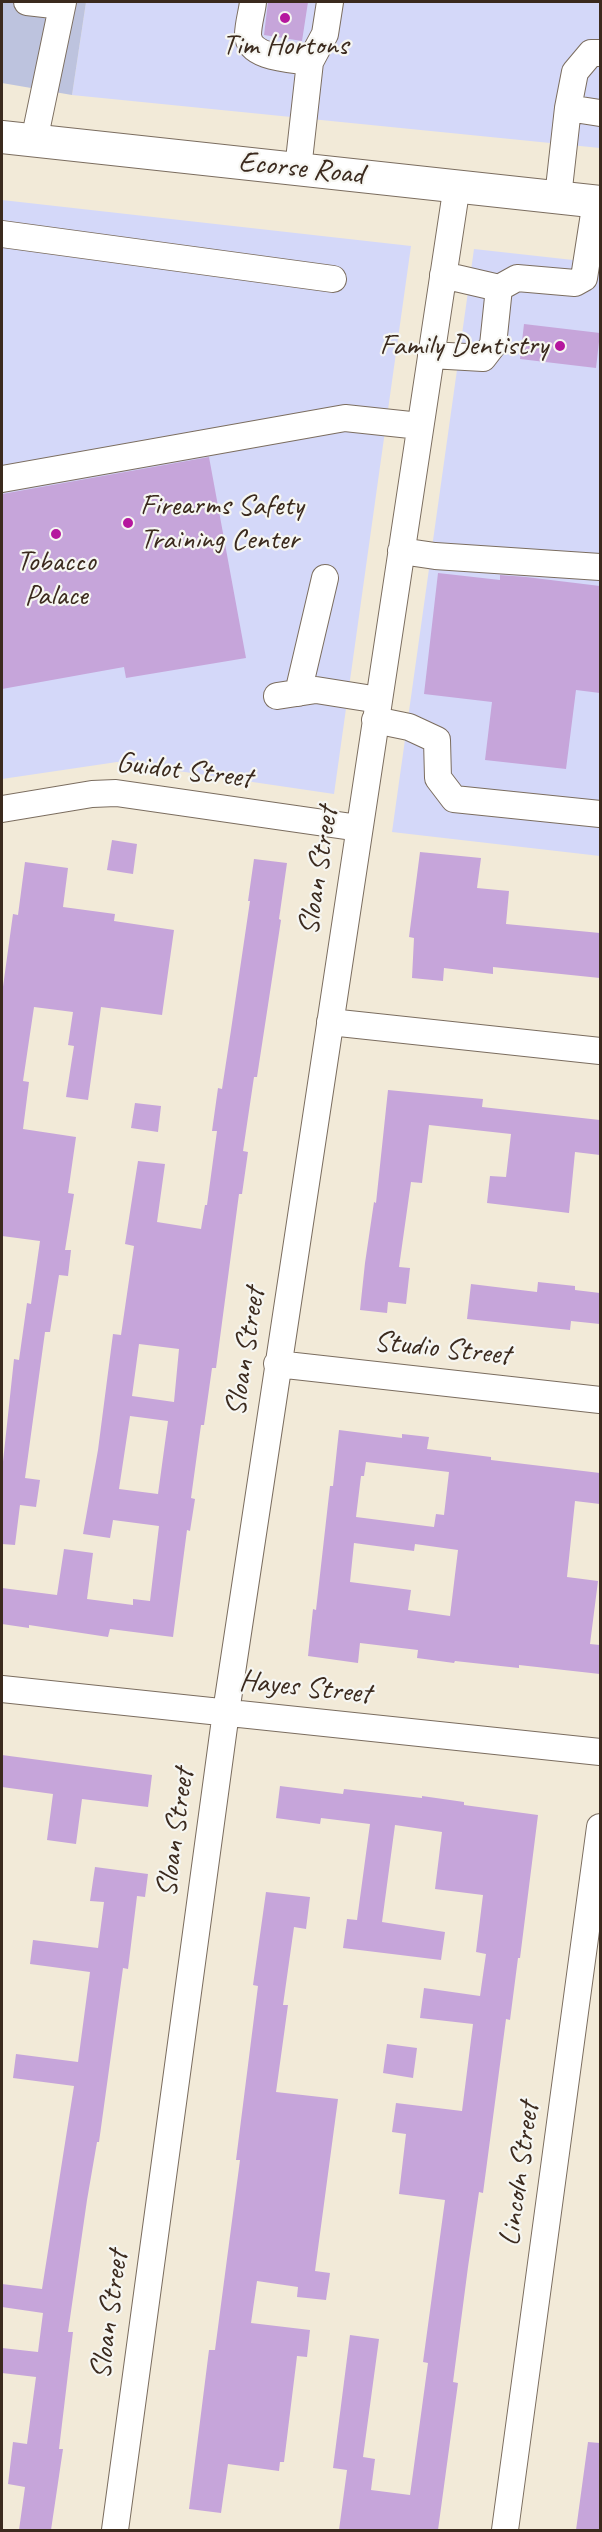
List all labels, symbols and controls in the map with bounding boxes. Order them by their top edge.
marker: Tim Hortons [278,11,292,25]
place label: Tim Hortons [222,28,348,64]
street label: Ecorse Road [237,145,365,193]
place label: Family Dentistry [380,328,548,364]
marker: Family Dentistry [553,339,567,353]
place label: Firearms Safety Training Center [140,488,303,558]
marker: Firearms Safety Training Center [121,516,135,530]
marker: Tobacco Palace [49,527,63,541]
place label: Tobacco Palace [16,544,96,614]
street label: Guidot Street [114,745,254,797]
street label: Sloan Street [291,804,347,938]
street label: Sloan Street [218,1285,274,1419]
street label: Studio Street [372,1324,512,1374]
street label: Hayes Street [237,1663,373,1713]
street label: Sloan Street [149,1767,203,1899]
street label: Lincoln Street [492,2100,548,2248]
street label: Sloan Street [83,2249,137,2381]

